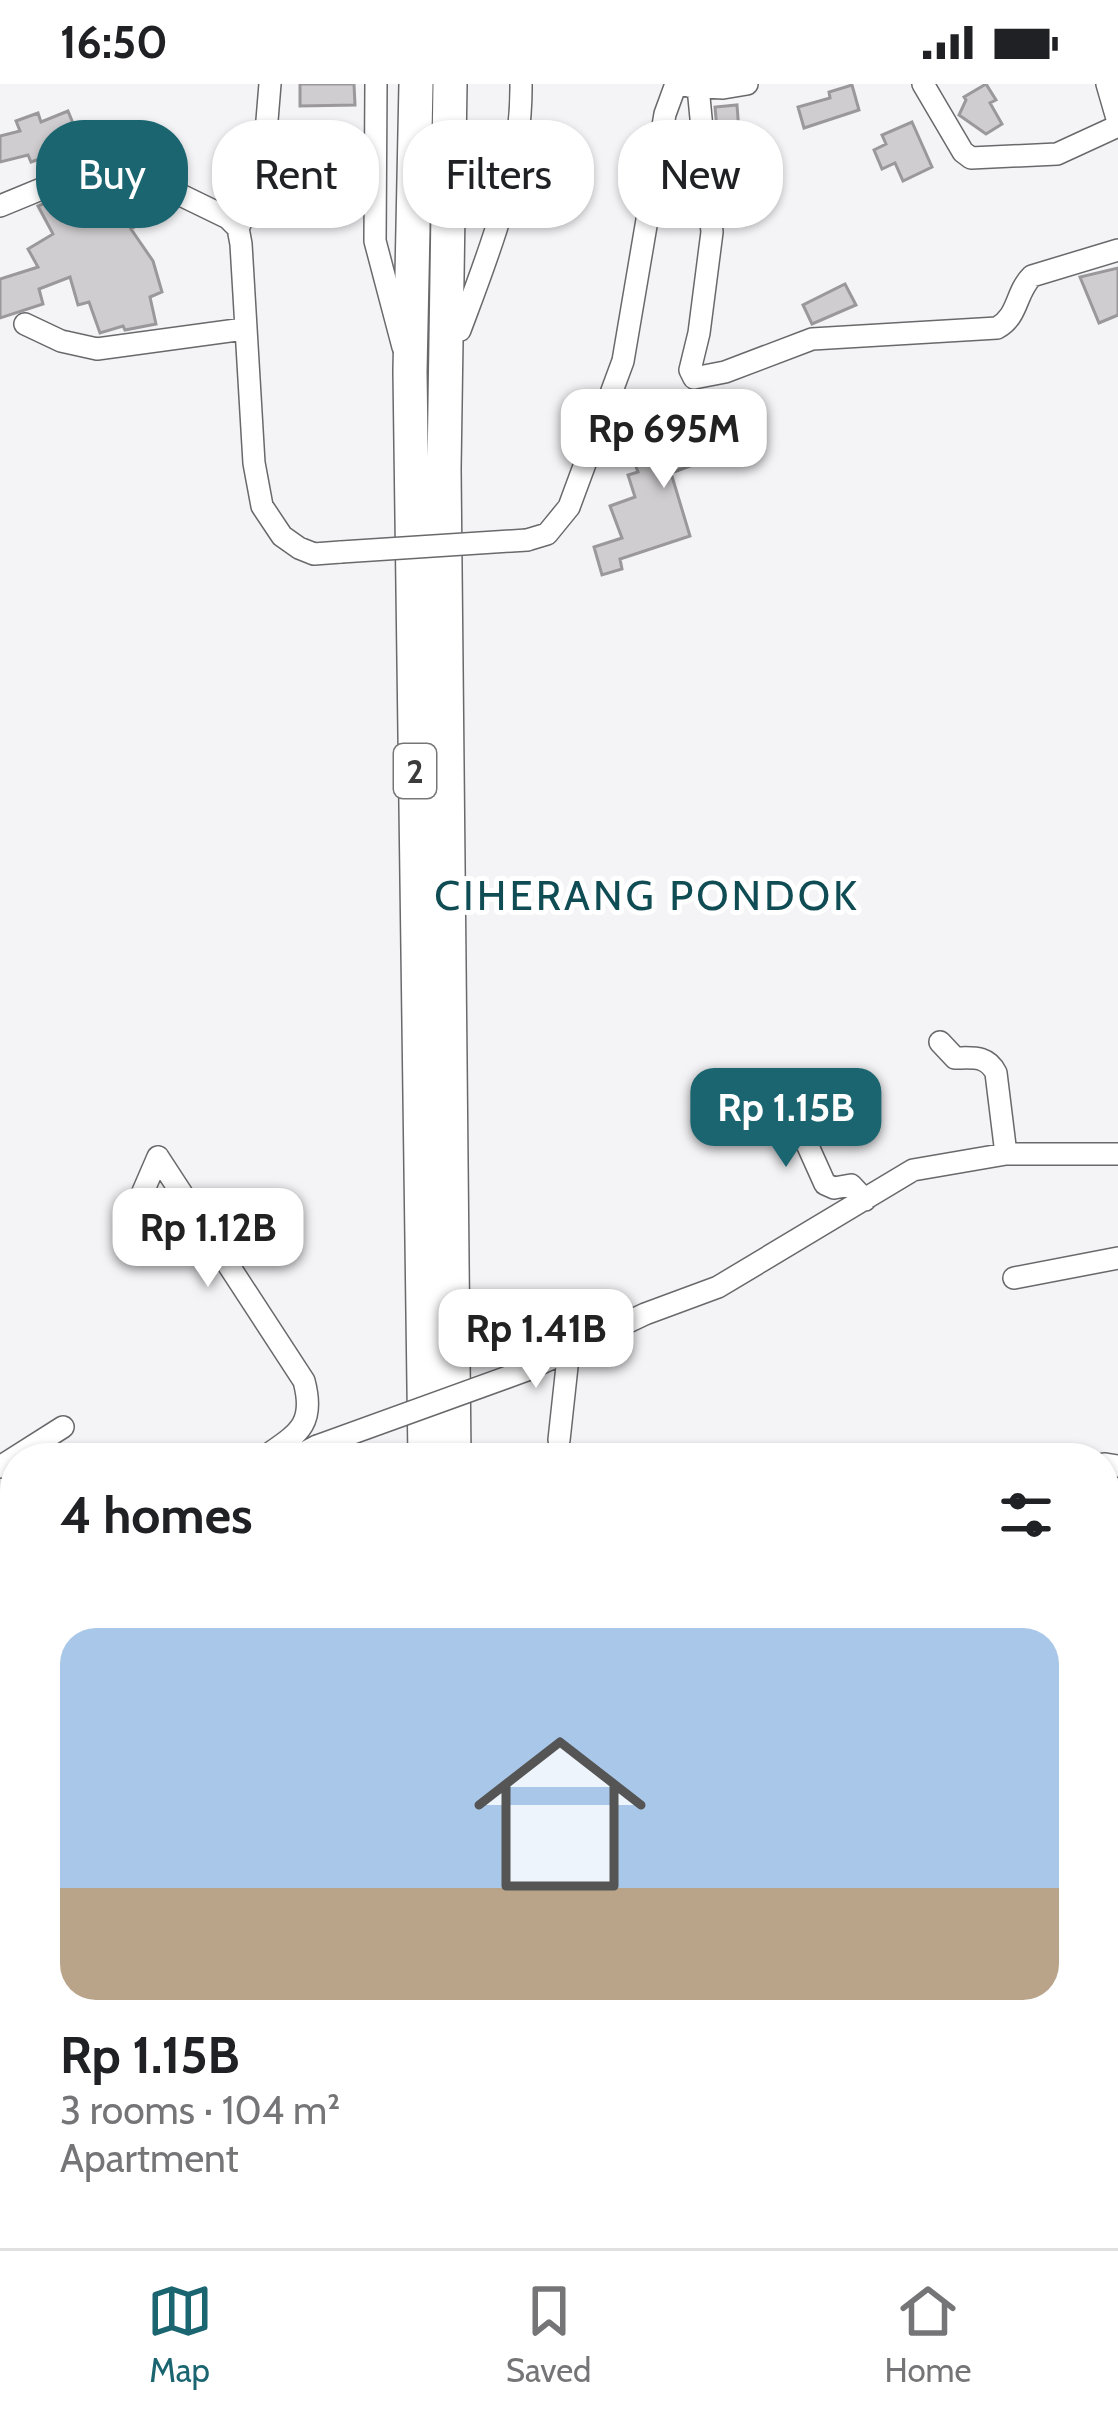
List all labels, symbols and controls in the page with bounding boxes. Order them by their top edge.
text: 16:50 [60,15,168,69]
chip: Buy [36,120,188,228]
chip: Rent [212,120,379,228]
chip: Filters [403,120,594,228]
chip: New [618,120,783,228]
pin: Rp 695M [553,389,775,491]
text: Rp 695M [588,404,740,452]
road number: 2 [394,744,436,798]
district label: CIHERANG PONDOK [434,869,860,921]
pin: Rp 1.15B [662,1068,910,1170]
text: Rp 1.15B [717,1083,855,1131]
pin: Rp 1.12B [84,1188,332,1290]
text: Rp 1.12B [140,1203,276,1251]
pin: Rp 1.41B [412,1289,660,1391]
text: Rp 1.41B [466,1304,606,1352]
icon: filters [993,1482,1059,1548]
text: 4 homes [60,1484,252,1546]
icon: home [452,1706,668,1922]
text: Rp 1.15B [60,2024,240,2086]
text: 3 rooms · 104 m² [60,2086,340,2134]
text: Apartment [60,2134,239,2182]
tab: Map [147,2278,213,2390]
tab: Saved [506,2278,591,2390]
tab: Home [885,2278,971,2390]

